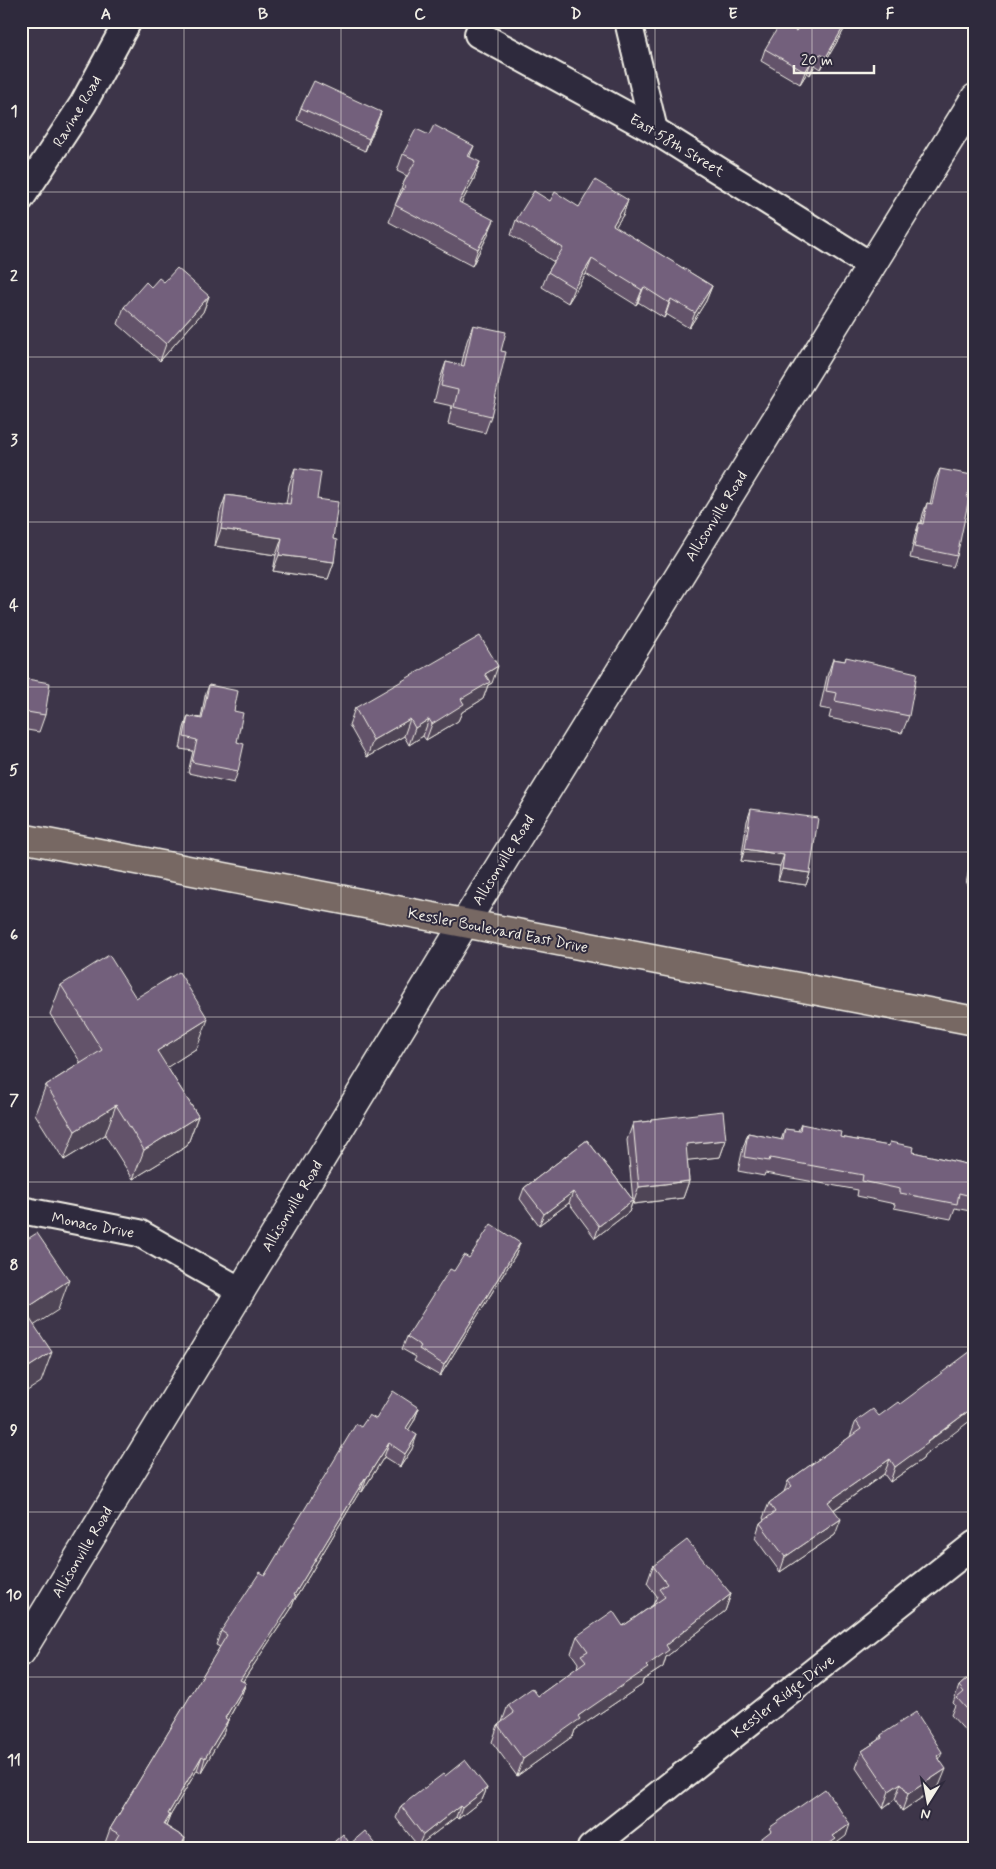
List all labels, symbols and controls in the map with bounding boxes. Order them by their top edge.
text: A [101,4,111,25]
text: B [258,4,268,25]
text: C [414,4,426,25]
text: D [570,4,582,25]
text: E [728,4,738,25]
text: F [886,4,895,25]
scale bar [794,42,874,74]
text: 20 m [801,51,833,71]
street label: Ravine Road [49,72,107,151]
text: 1 [10,101,18,122]
street label: East 58th Street [625,110,728,182]
text: 2 [10,266,18,287]
text: 3 [10,430,18,451]
street label: Allisonville Road [681,467,753,565]
text: 4 [9,595,19,616]
text: 5 [9,760,19,781]
street label: Allisonville Road [468,811,540,909]
street label: Kessler Boulevard East Drive [406,904,590,958]
text: 6 [10,925,18,946]
text: 7 [9,1090,19,1111]
street label: Allisonville Road [258,1157,328,1256]
street label: Monaco Drive [50,1208,136,1244]
text: 8 [9,1255,19,1276]
text: 9 [10,1420,18,1441]
street label: Allisonville Road [48,1503,118,1602]
text: 10 [6,1585,22,1606]
street label: Kessler Ridge Drive [728,1650,840,1744]
text: 11 [7,1750,21,1771]
north arrow [904,1776,954,1826]
text: N [919,1804,932,1824]

